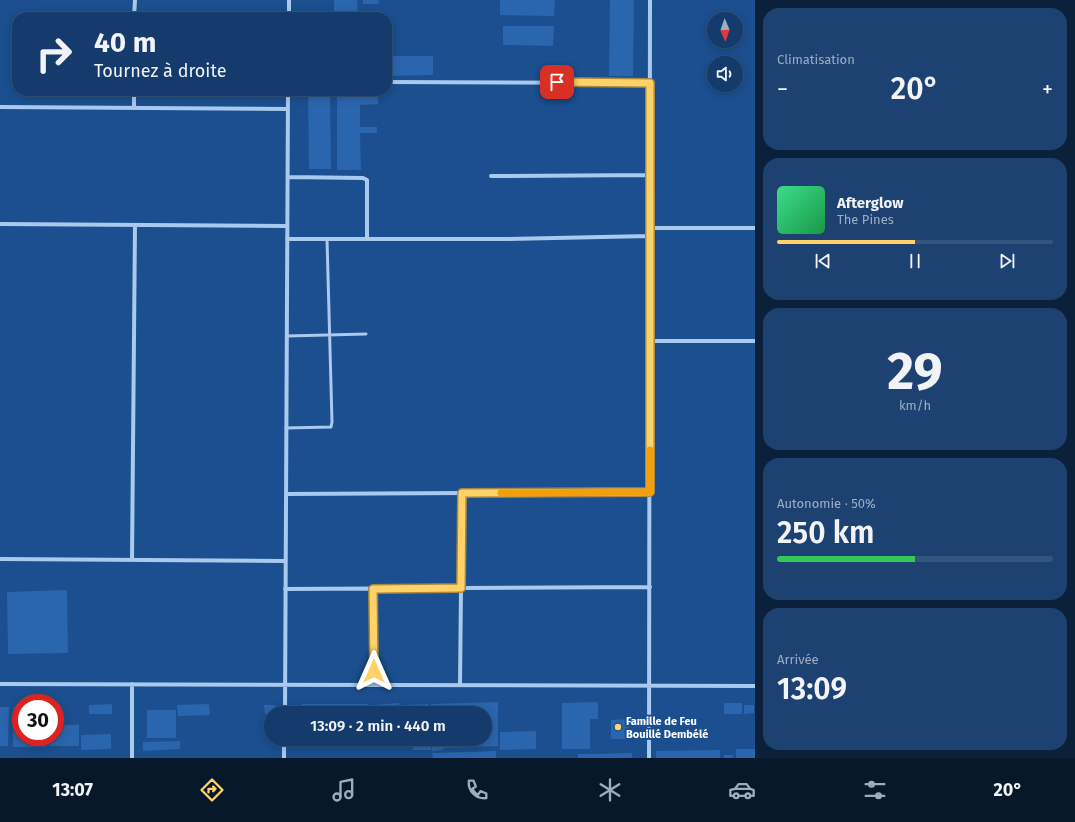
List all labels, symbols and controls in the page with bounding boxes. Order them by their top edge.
north arrow [707,12,743,48]
map controls [707,12,743,92]
text: 40 m [94,26,157,59]
icon: right [28,28,80,80]
text: Climatisation [777,52,855,67]
button: sound [707,56,743,92]
text: Tournez à droite [94,60,226,82]
pin [540,65,574,99]
icon: arrive [546,71,568,93]
text: 20° [891,71,939,107]
text: − [777,76,788,103]
text: + [1042,76,1053,103]
text: Afterglow [837,194,903,212]
text: The Pines [837,212,894,227]
icon: previous [812,250,834,272]
icon: pause [904,250,926,272]
icon: next [996,250,1018,272]
text: 29 [887,340,943,403]
text: km/h [899,398,931,413]
text: Autonomie · 50% [777,496,876,511]
text: 250 km [777,515,875,551]
position arrow [353,650,395,692]
text: Arrivée [777,652,819,667]
text: 13:09 [777,671,847,707]
speed limit sign: 30 [12,694,64,746]
place label: Famille de Feu Bouillé Dembélé [626,715,708,741]
text: 13:09 · 2 min · 440 m [310,717,446,735]
marker: Famille de Feu Bouillé Dembélé [613,722,623,732]
icon: directions [198,776,226,804]
icon: music [330,776,358,804]
icon: phone [463,776,491,804]
icon: climate [596,776,624,804]
icon: car [728,776,756,804]
icon: filters [861,776,889,804]
text: 13:07 [52,779,93,801]
text: 20° [993,779,1023,801]

